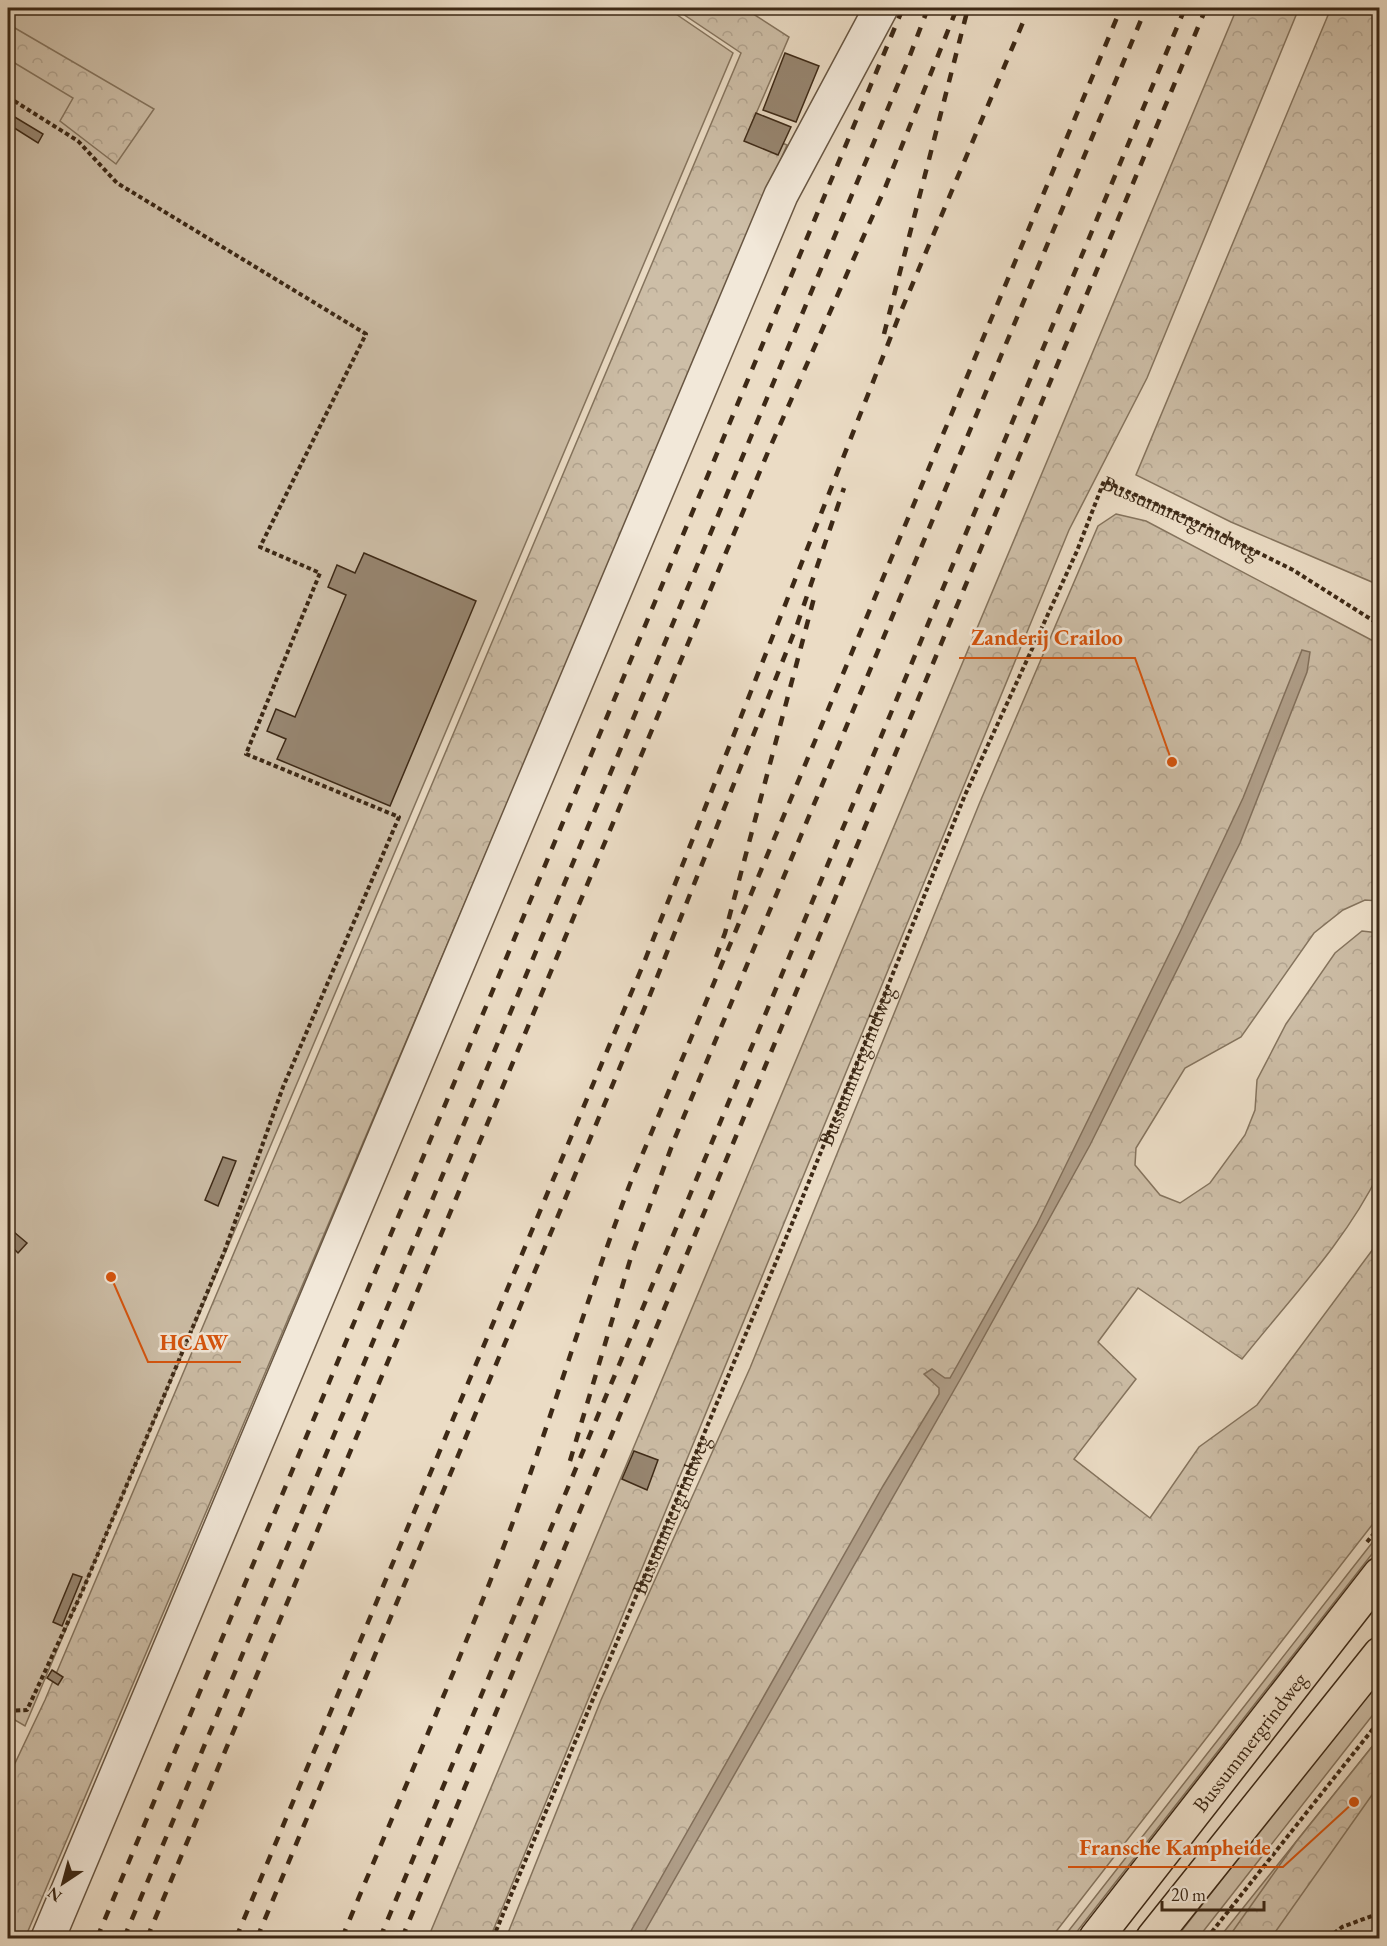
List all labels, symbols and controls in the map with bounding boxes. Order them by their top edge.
street label: Bussummergrindweg [1098,469,1265,565]
callout: Zanderij Crailoo [959,618,1135,658]
text: Zanderij Crailoo [971,623,1123,652]
street label: Bussummergrindweg [811,981,901,1149]
callout: HCAW [148,1322,241,1362]
text: HCAW [160,1328,229,1357]
street label: Bussummergrindweg [625,1430,716,1598]
street label: Bussummergrindweg [1186,1666,1313,1817]
callout: Fransche Kampheide [1068,1827,1283,1867]
text: Fransche Kampheide [1079,1833,1271,1862]
north arrow [33,1853,93,1913]
scale bar [1162,1874,1264,1912]
text: N [43,1882,66,1907]
text: 20 m [1171,1883,1206,1906]

